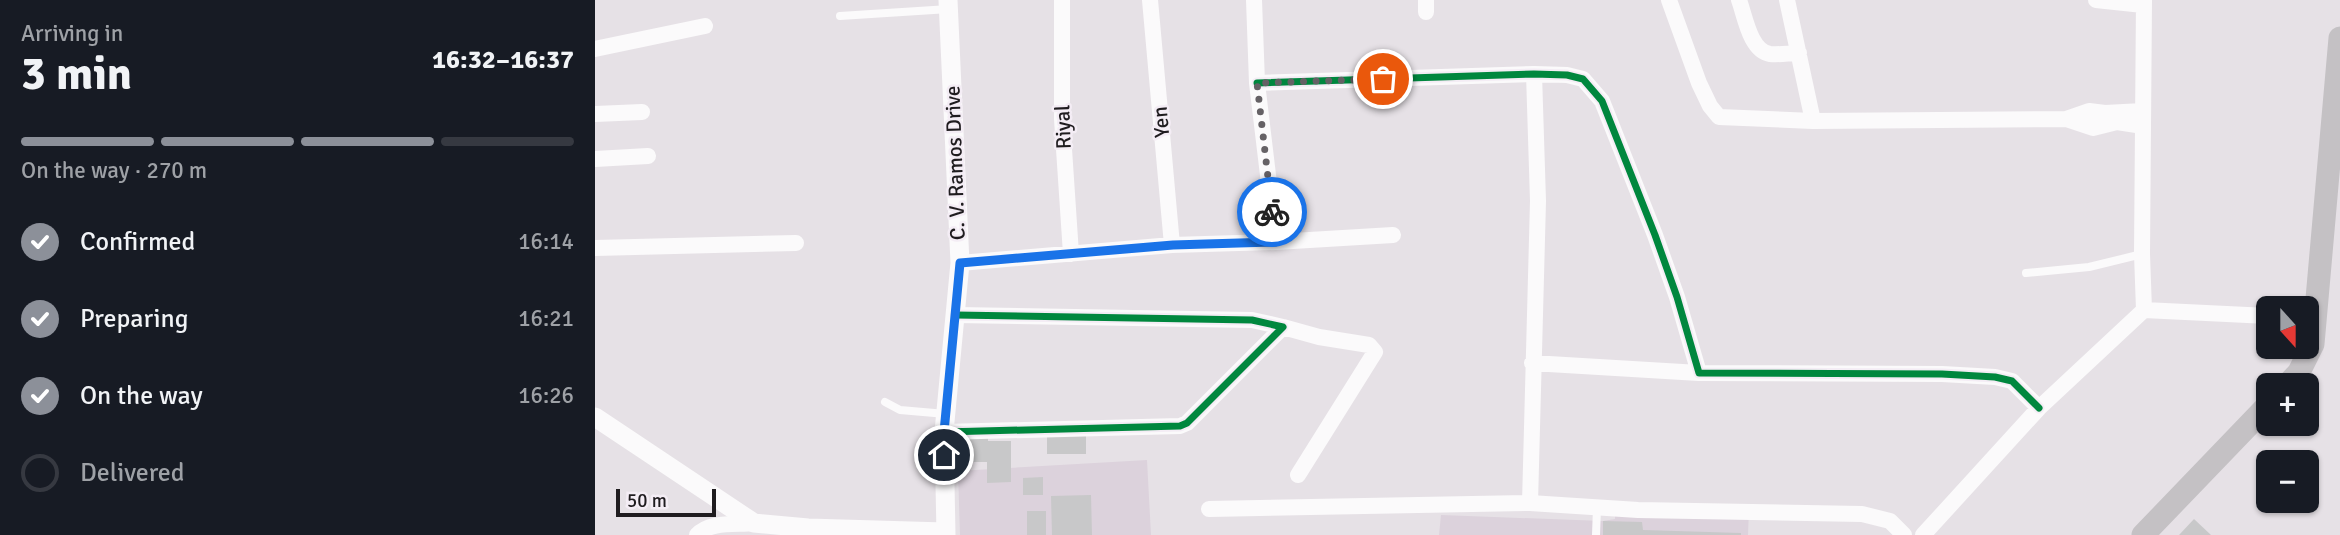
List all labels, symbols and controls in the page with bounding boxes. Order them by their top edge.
text: Arriving in [21,19,123,48]
text: 16:32–16:37 [432,44,574,76]
text: 3 min [21,46,132,102]
pin [1353,49,1413,109]
icon: bag [1364,60,1402,98]
street label: C. V. Ramos Drive [939,85,971,241]
street label: Riyal [1049,104,1077,150]
street label: Yen [1147,105,1175,139]
text: On the way · 270 m [21,156,207,185]
courier [1237,177,1307,247]
icon: bike [1253,193,1291,231]
icon: check [21,223,59,261]
text: Confirmed [80,226,195,258]
text: 16:14 [518,227,574,256]
north arrow [2256,296,2319,359]
map controls [2256,296,2319,513]
icon: check [21,300,59,338]
text: Preparing [80,303,188,335]
text: 16:21 [518,304,574,333]
button: + [2256,373,2319,436]
icon: check [21,377,59,415]
text: On the way [80,380,203,412]
text: 16:26 [518,381,574,410]
pin [914,425,974,485]
icon: home [925,436,963,474]
button: − [2256,450,2319,513]
text: Delivered [80,457,185,489]
scale bar [616,486,716,518]
text: 50 m [627,489,667,513]

